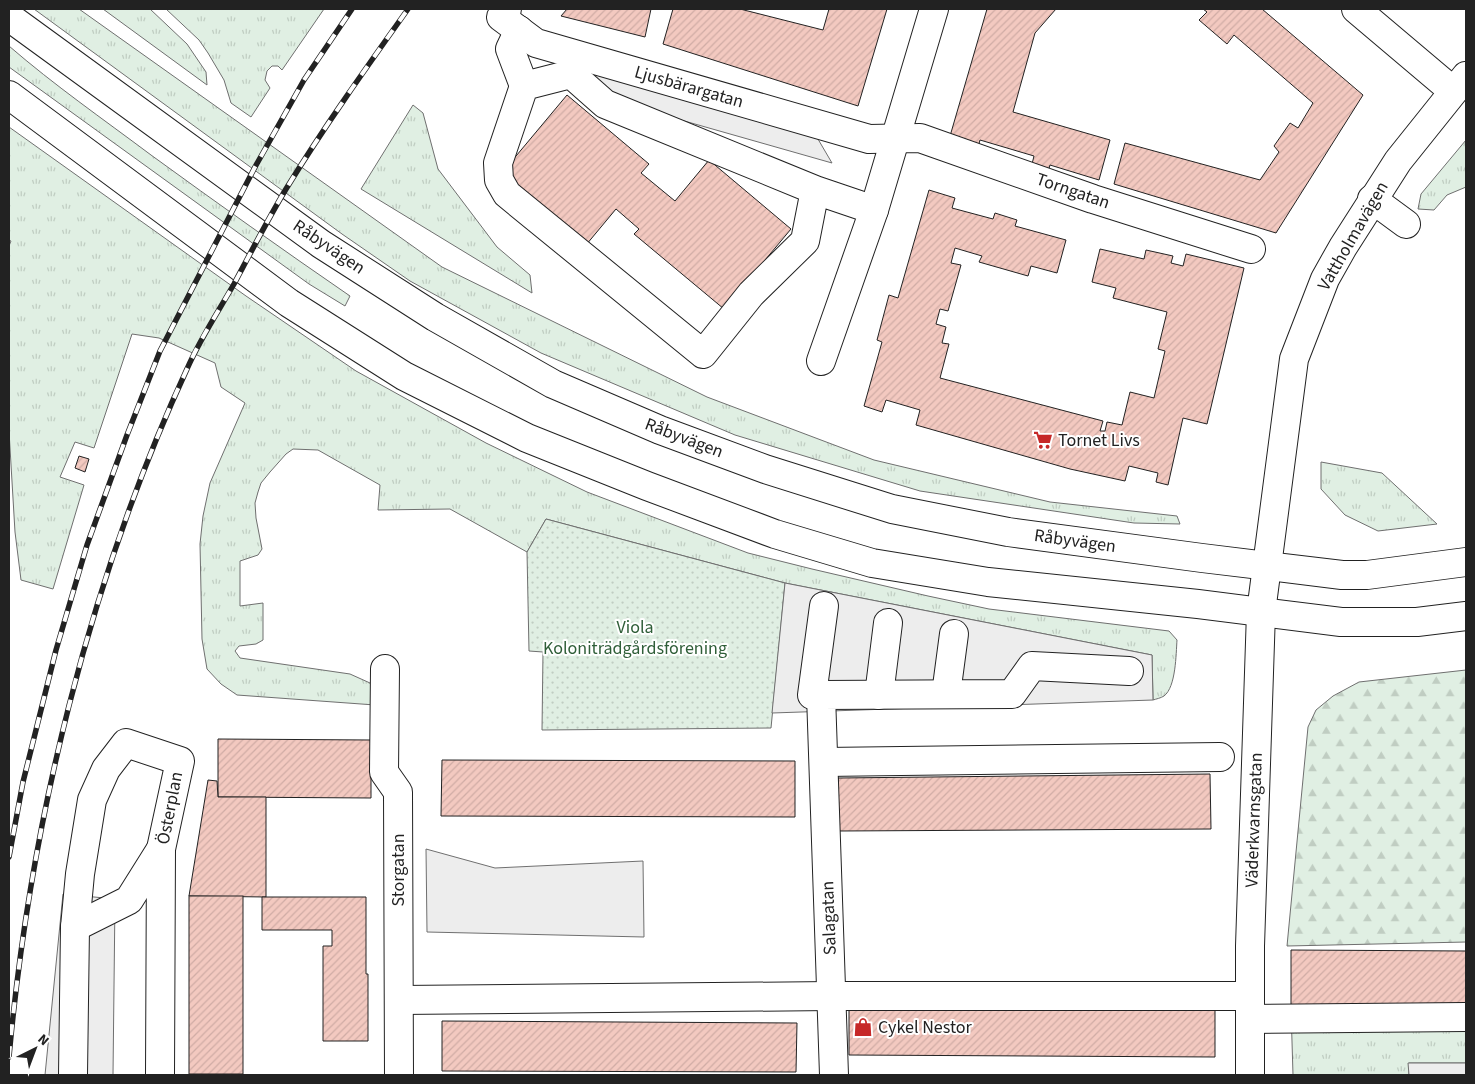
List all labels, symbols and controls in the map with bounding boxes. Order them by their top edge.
street label: Ljusbärargatan [631,59,747,115]
street label: Torngatan [1033,167,1113,215]
street label: Vattholmavägen [1312,177,1394,295]
street label: Råbyvägen [288,214,370,280]
street label: Råbyvägen [641,412,727,464]
place label: Tornet Livs [1058,428,1140,453]
supermarket icon: Tornet Livs [1032,429,1054,451]
street label: Råbyvägen [1033,523,1117,559]
park label: Viola Koloniträdgårdsförening [543,615,727,661]
street label: Väderkvarnsgatan [1239,752,1269,888]
street label: Österplan [151,769,189,847]
street label: Storgatan [386,833,411,907]
street label: Salagatan [815,880,843,956]
place label: Cykel Nestor [878,1015,972,1040]
shop icon: Cykel Nestor [852,1016,874,1038]
north arrow [10,1024,60,1074]
text: N [33,1030,53,1051]

